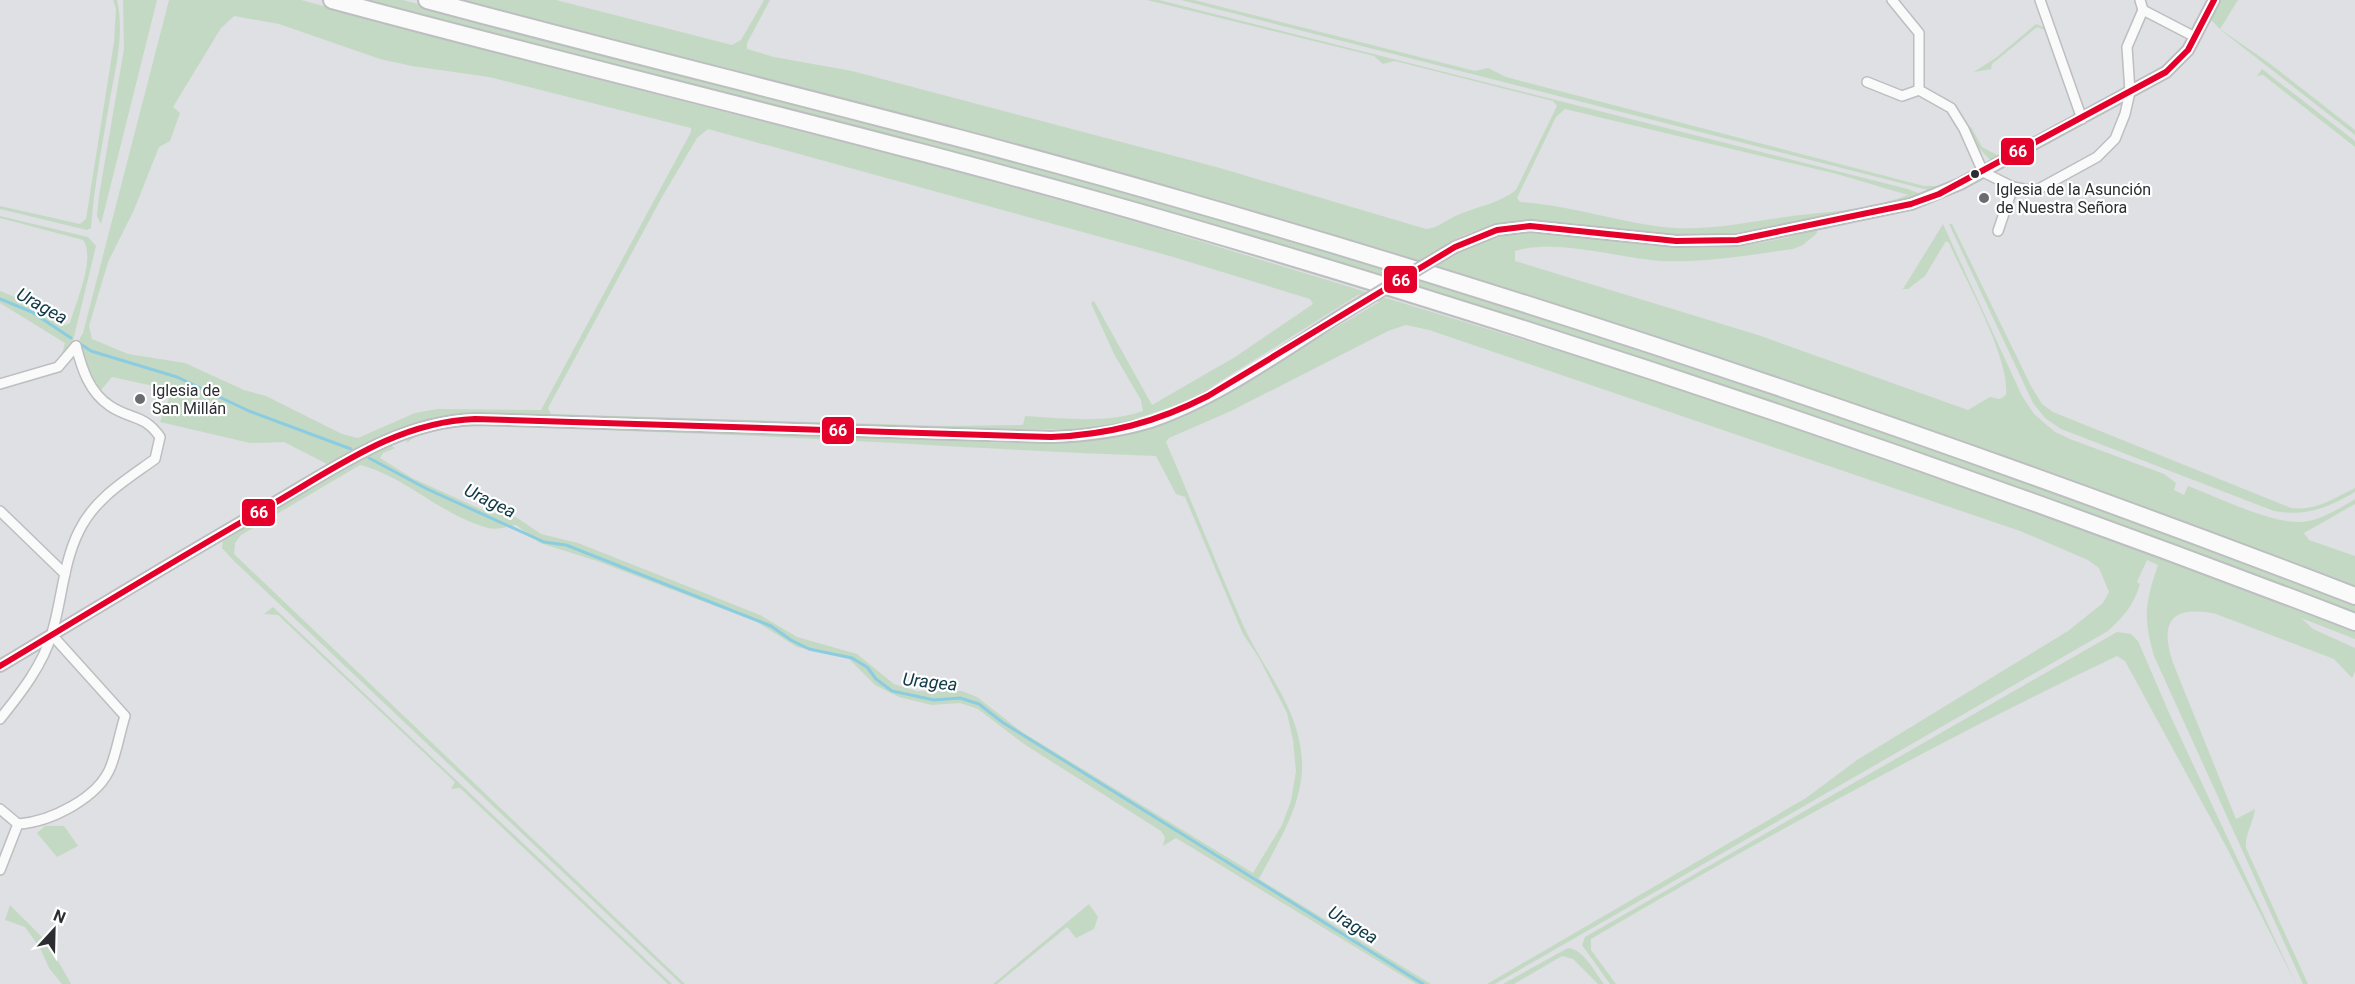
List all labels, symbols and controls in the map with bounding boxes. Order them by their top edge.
line badge: 66 [2000,137,2035,166]
text: 66 [2009,142,2027,161]
unlabelled marker [1969,168,1981,180]
place label: Iglesia de la Asunción de Nuestra Señora [1996,180,2151,217]
marker: Iglesia de la Asunción de Nuestra Señora [1977,191,1991,205]
line badge: 66 [1383,265,1418,294]
text: 66 [1392,271,1410,290]
water label: Uragea [13,283,71,328]
place label: Iglesia de San Millán [152,381,226,418]
marker: Iglesia de San Millán [133,392,147,406]
line badge: 66 [821,416,855,445]
text: 66 [829,421,847,440]
water label: Uragea [461,479,520,522]
line badge: 66 [241,498,276,527]
text: 66 [250,503,268,522]
water label: Uragea [902,668,958,695]
north arrow [24,900,84,960]
water label: Uragea [1324,901,1382,948]
text: N [51,906,68,927]

